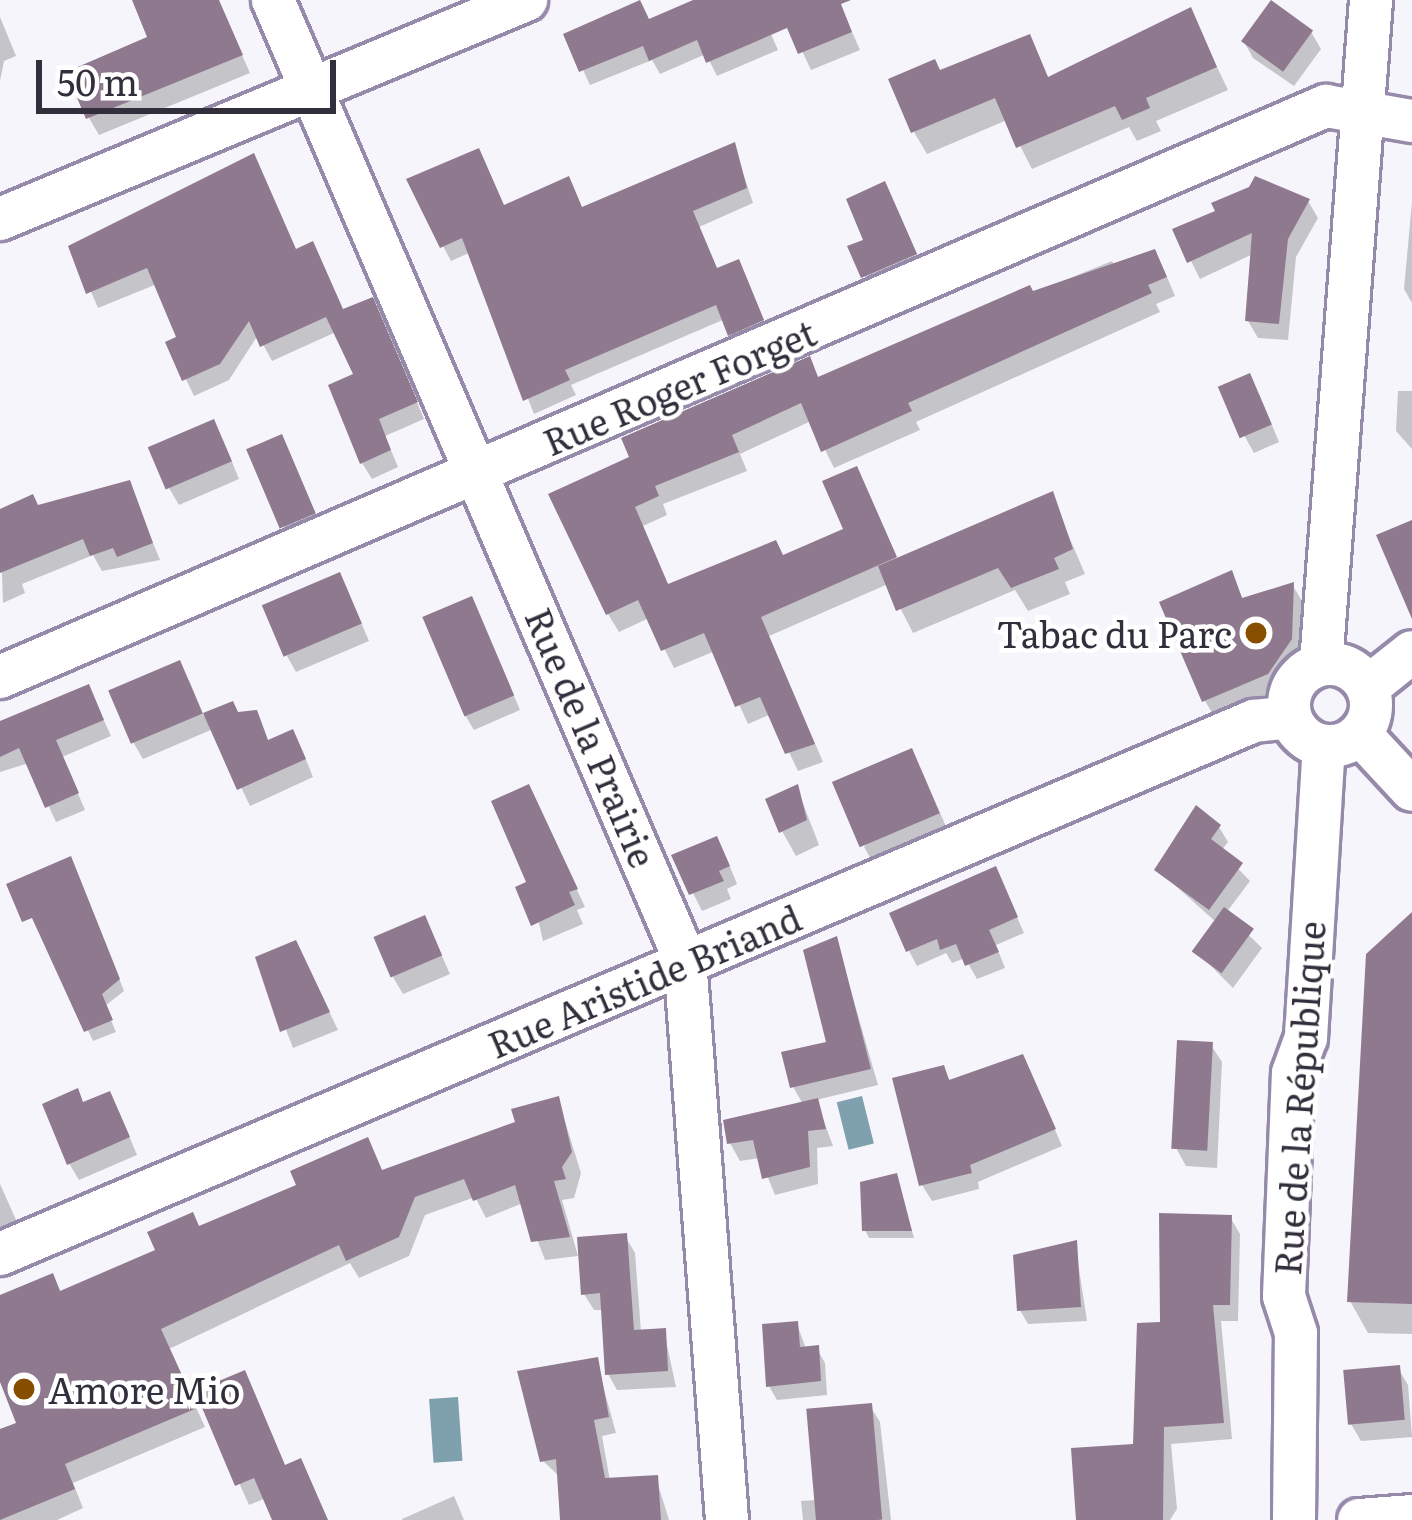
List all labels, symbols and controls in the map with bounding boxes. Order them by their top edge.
scale bar [42,36,342,110]
text: 50 m [57,54,138,107]
street label: Rue Roger Forget [536,309,822,463]
street label: Rue de la Prairie [518,601,666,873]
place label: Tabac du Parc [997,611,1232,655]
marker: Tabac du Parc [1243,620,1269,646]
street label: Rue Aristide Briand [481,895,807,1065]
street label: Rue de la République [1264,919,1332,1277]
place label: Amore Mio [48,1367,241,1411]
marker: Amore Mio [11,1376,37,1402]

